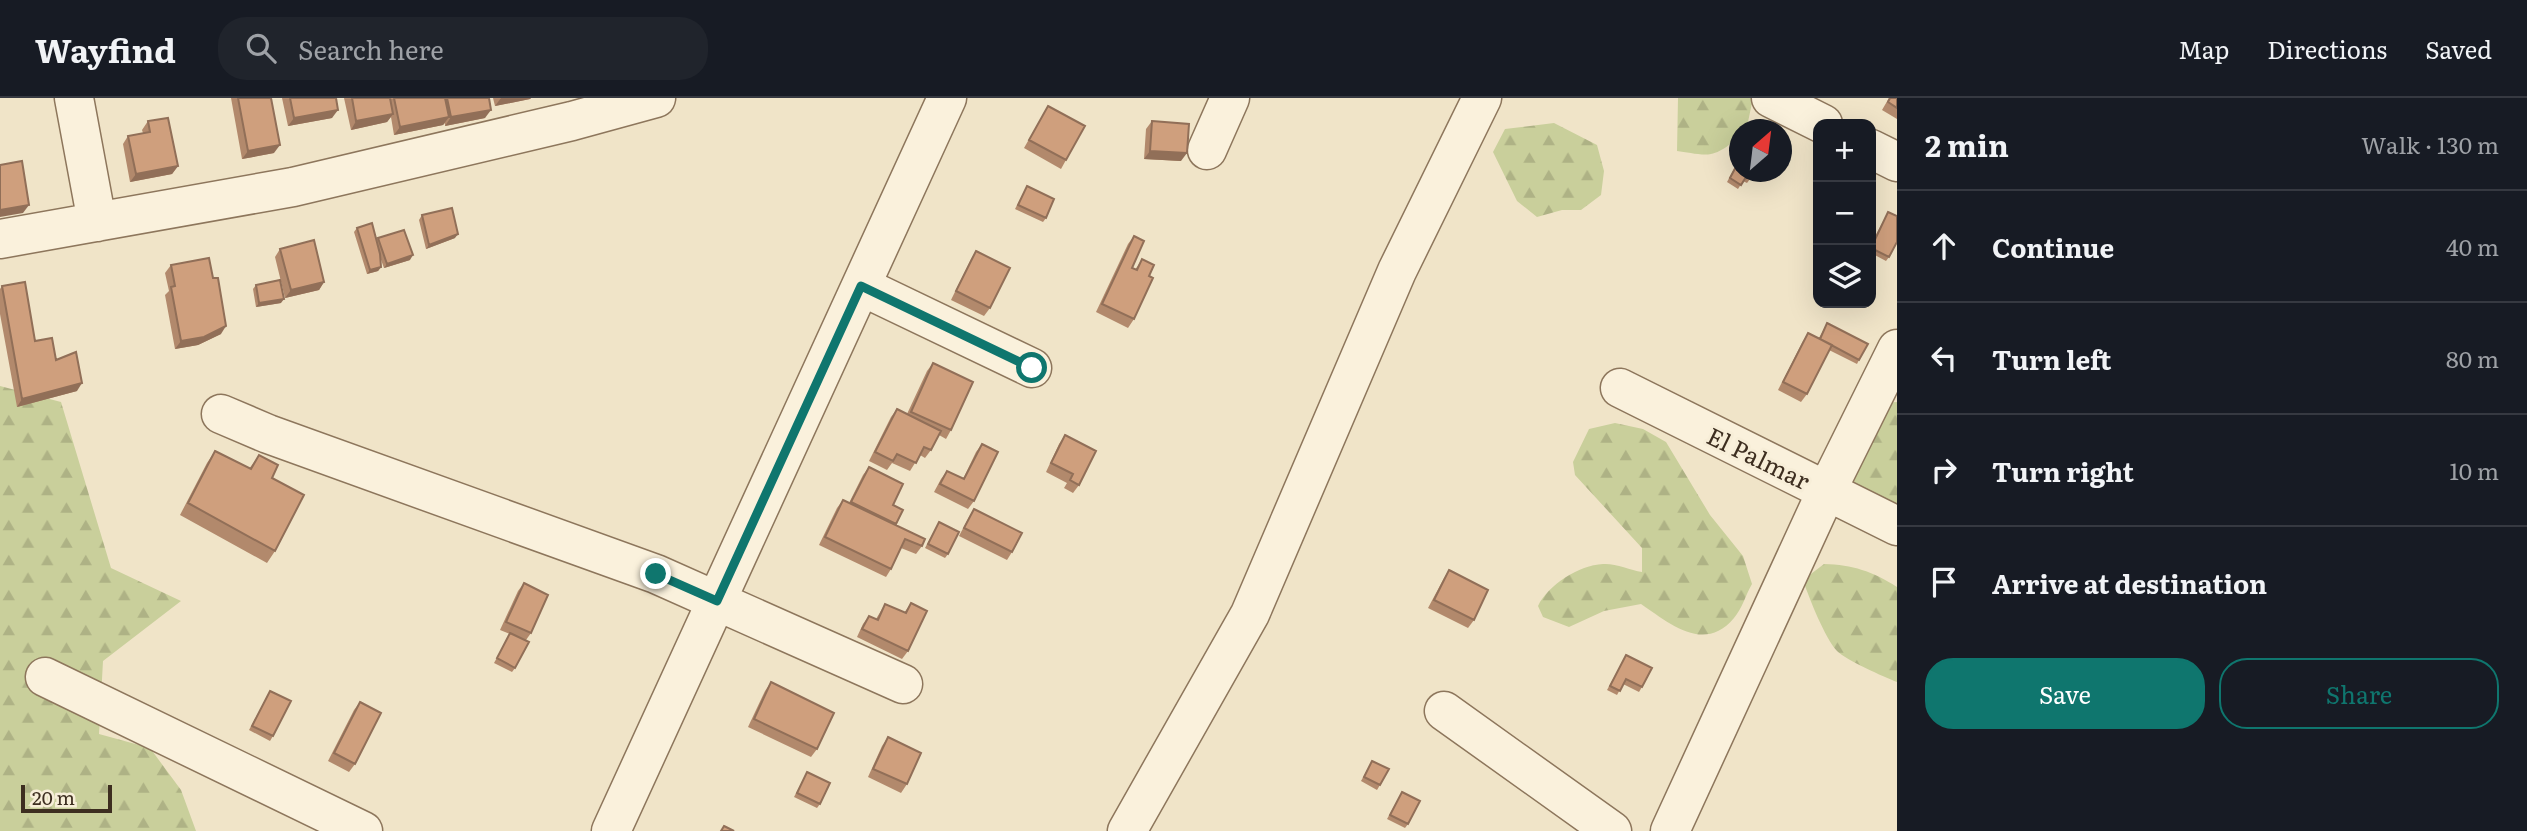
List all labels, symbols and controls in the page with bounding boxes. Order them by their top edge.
search box [218,17,708,80]
text: Wayfind [35,24,176,73]
icon: search [242,29,280,67]
text: Search here [298,29,444,68]
text: Map [2178,31,2229,66]
text: Directions [2267,31,2387,66]
text: Saved [2425,31,2492,66]
north arrow [1729,119,1792,182]
map controls [1813,119,1876,308]
button: + [1813,119,1876,182]
text: 2 min [1925,122,2009,166]
text: Walk · 130 m [2361,127,2499,161]
button: − [1813,182,1876,245]
icon: ahead [1925,227,1963,265]
text: Continue [1992,227,2114,266]
text: 40 m [2446,229,2499,263]
button: layers [1813,245,1876,308]
icon: left [1925,339,1963,377]
text: Turn left [1992,339,2111,378]
text: 80 m [2446,341,2499,375]
route start [1016,352,1047,383]
street label: El Palmar [1702,417,1817,497]
icon: right [1925,451,1963,489]
text: Turn right [1992,451,2134,490]
text: 10 m [2449,453,2499,487]
route end [640,558,671,589]
icon: arrive [1925,563,1963,601]
text: Arrive at destination [1992,563,2267,602]
button: Save [1925,658,2205,729]
button: Share [2219,658,2499,729]
scale bar [21,782,112,814]
text: 20 m [32,783,75,811]

